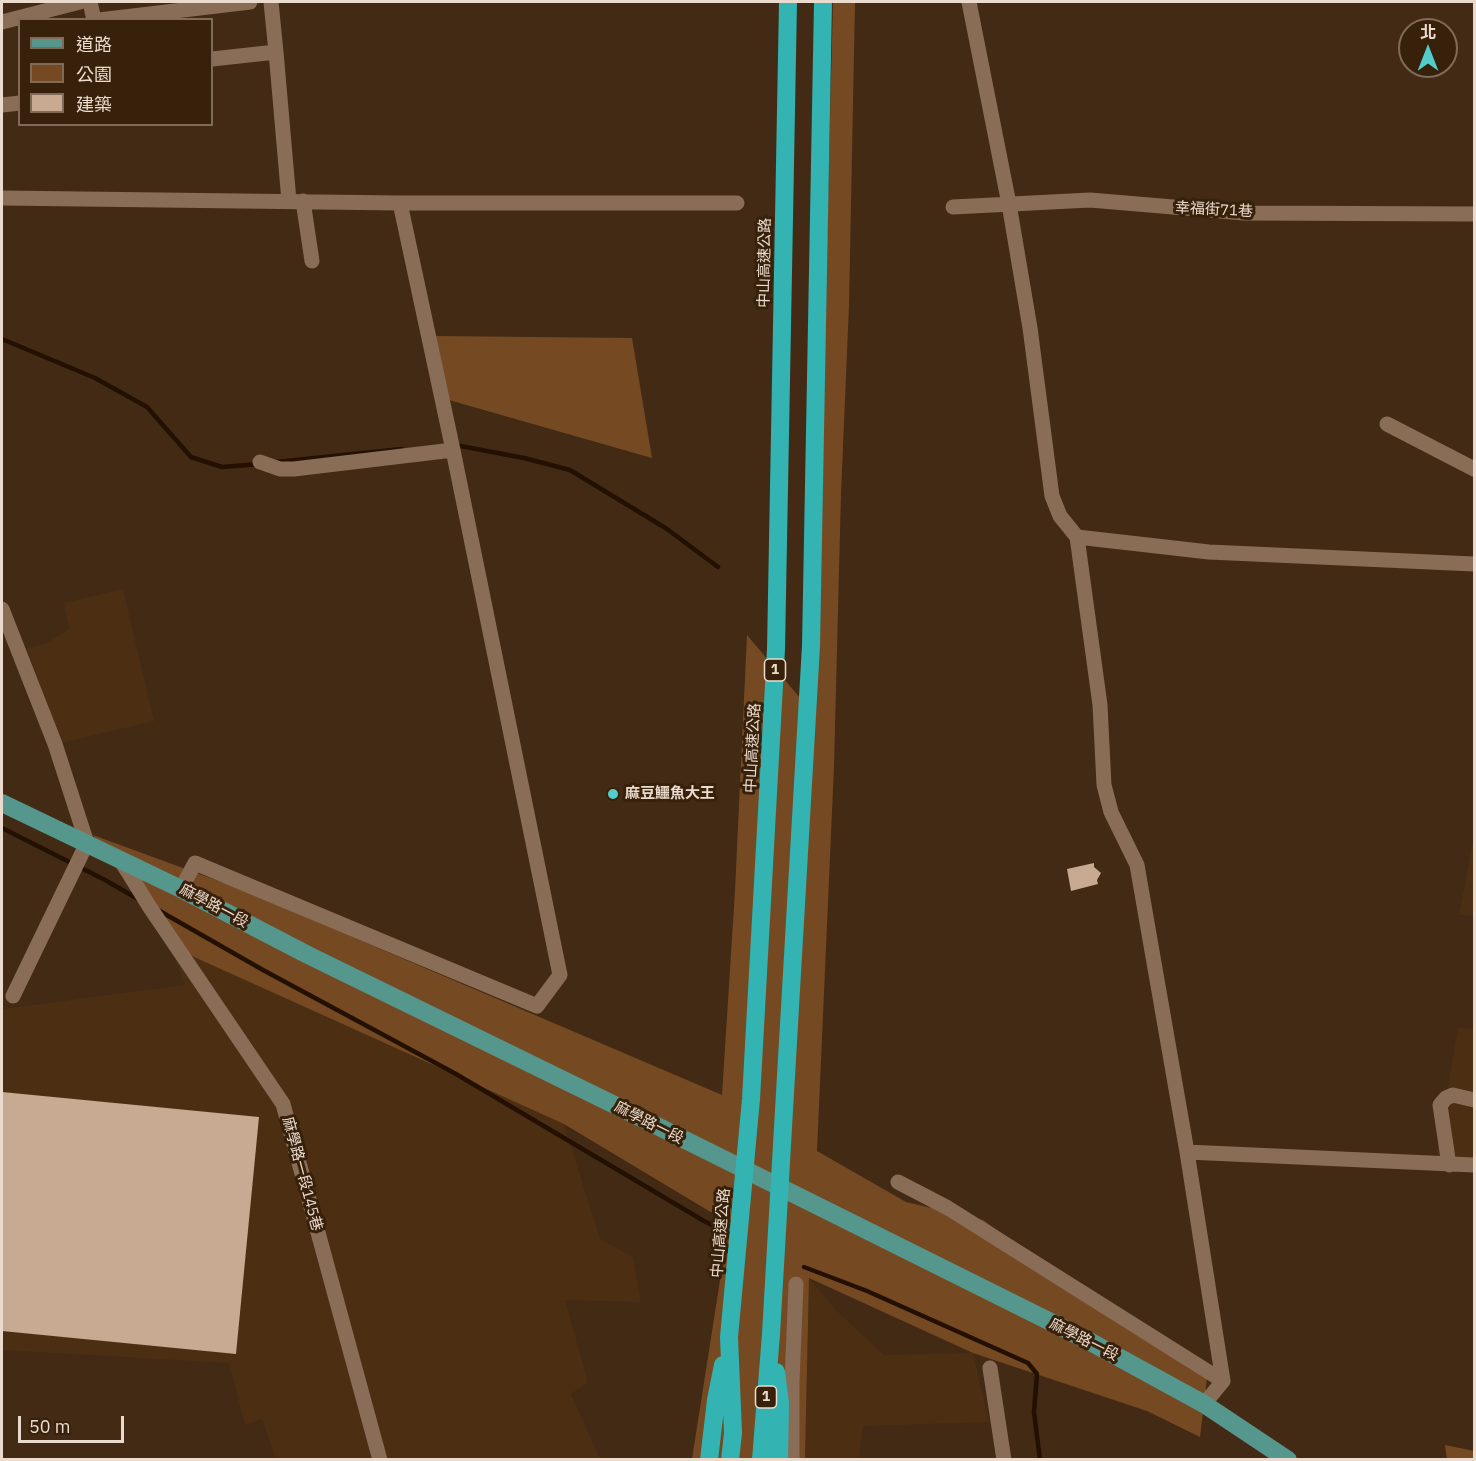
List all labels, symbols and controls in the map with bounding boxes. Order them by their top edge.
legend [18,18,213,126]
north arrow [1398,18,1458,78]
text: 北 [1420,22,1436,42]
text: 道路 [76,33,112,56]
text: 公園 [76,63,112,86]
text: 建築 [76,93,112,116]
street label: 幸福街71巷 [1175,199,1253,221]
street label: 中山高速公路 [755,218,775,308]
road number: 1 [764,659,786,681]
street label: 中山高速公路 [742,703,764,793]
place label: 麻豆鱷魚大王 [625,785,715,803]
marker: 麻豆鱷魚大王 [606,787,620,801]
street label: 麻學路一段 [177,880,251,932]
street label: 麻學路一段 [612,1098,686,1148]
street label: 麻學路一段145巷 [278,1115,326,1233]
street label: 中山高速公路 [708,1187,734,1279]
street label: 麻學路一段 [1047,1315,1121,1365]
road number: 1 [756,1386,777,1408]
scale bar [21,1404,128,1442]
text: 50 m [29,1415,71,1438]

